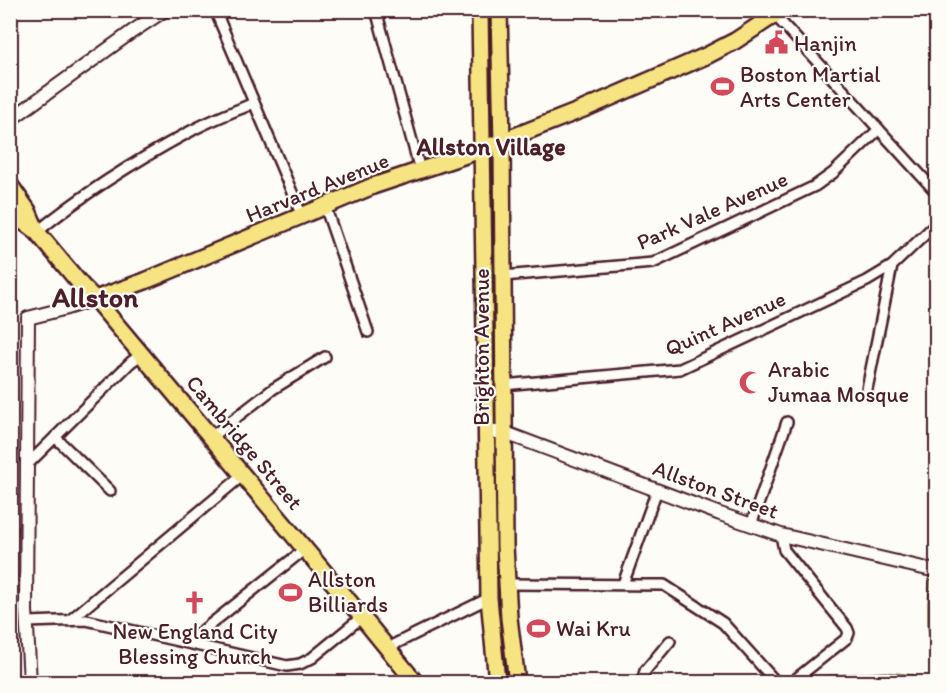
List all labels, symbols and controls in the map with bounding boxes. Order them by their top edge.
public building icon: Hanjin [763,30,789,56]
place label: Hanjin [794,30,857,57]
place label: Boston Martial Arts Center [740,61,880,113]
sports icon: Boston Martial Arts Center [709,74,735,100]
district label: Allston Village [415,132,566,162]
street label: Harvard Avenue [242,146,393,228]
street label: Park Vale Avenue [632,165,792,256]
street label: Brighton Avenue [468,268,495,426]
district label: Allston [51,280,138,314]
street label: Quint Avenue [661,285,790,362]
place label: Arabic Jumaa Mosque [768,356,909,408]
mosque icon: Arabic Jumaa Mosque [737,369,763,395]
street label: Cambridge Street [180,370,309,515]
street label: Allston Street [650,454,782,525]
place label: Allston Billiards [308,566,388,618]
sports icon: Allston Billiards [277,579,303,605]
church icon: New England City Blessing Church [182,589,208,615]
sports icon: Wai Kru [525,615,551,641]
place label: Wai Kru [556,615,631,642]
place label: New England City Blessing Church [112,618,278,670]

